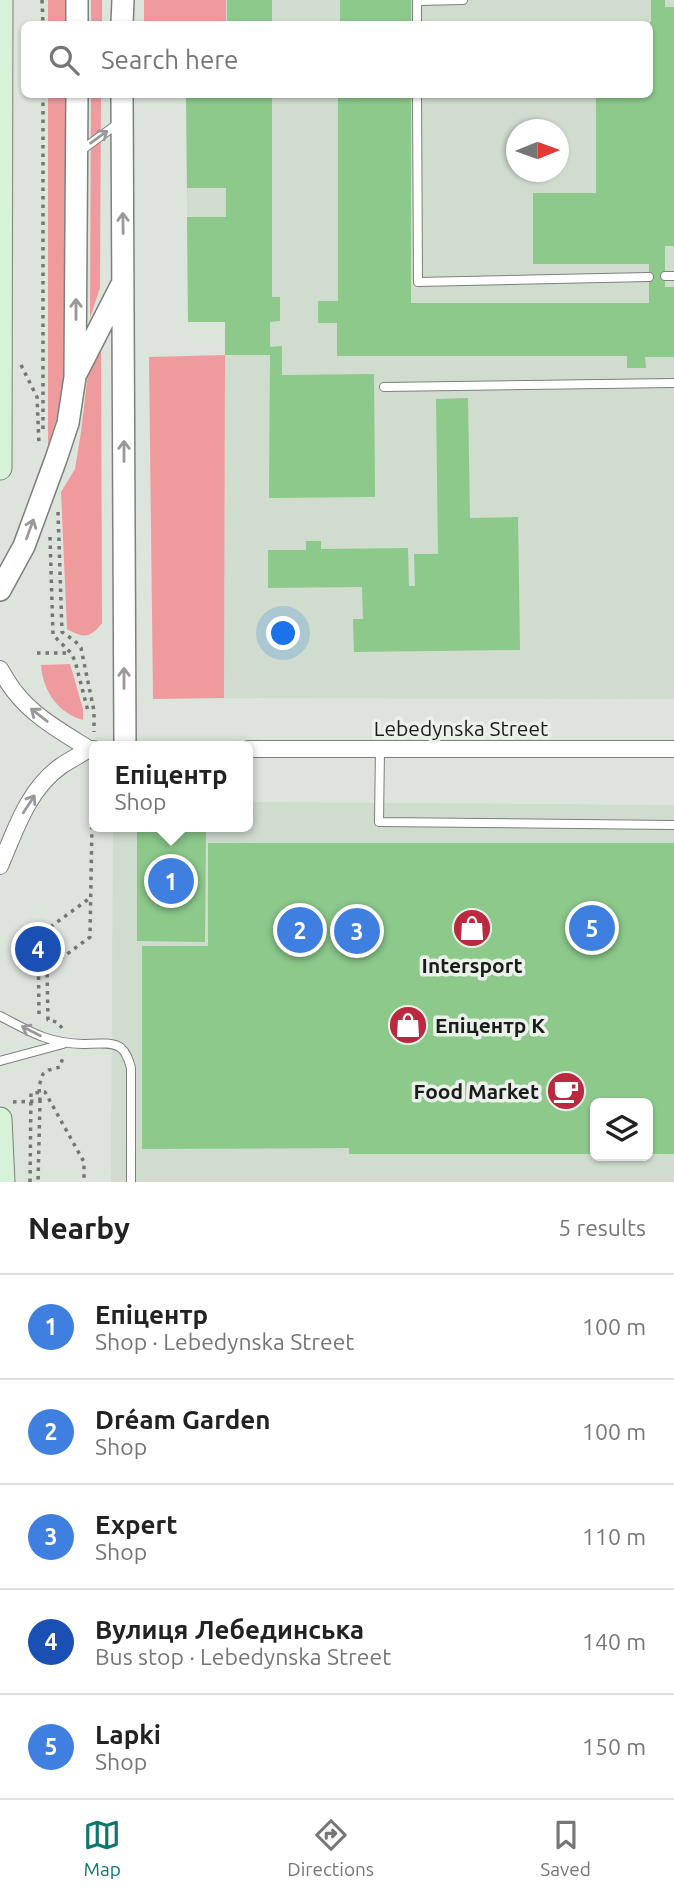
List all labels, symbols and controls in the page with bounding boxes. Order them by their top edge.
search box [21,21,653,98]
icon: search [45,41,83,79]
text: Search here [101,45,238,74]
north arrow [506,119,569,182]
one-way arrow [89,130,108,144]
one-way arrow [116,212,130,235]
one-way arrow [69,298,82,321]
one-way arrow [117,439,131,462]
one-way arrow [25,519,37,541]
your location [266,616,300,650]
one-way arrow [117,667,131,690]
one-way arrow [31,707,49,722]
street label: Lebedynska Street [374,716,548,740]
popup [89,741,253,832]
text: Епіцентр [114,760,228,789]
text: Shop [114,789,167,814]
one-way arrow [21,795,36,814]
pin: 1 [148,855,194,907]
pin: 5 [569,902,615,954]
pin: 2 [277,904,323,956]
pin: 3 [334,905,380,957]
shop icon: Intersport [451,907,493,949]
pin: 4 [15,923,61,975]
place label: Intersport [422,953,522,977]
shop icon: Епіцентр К [387,1004,429,1046]
place label: Епіцентр К [435,1013,545,1037]
one-way arrow [21,1024,42,1038]
cafe icon: Food Market [545,1070,587,1112]
place label: Food Market [414,1079,539,1103]
map controls [590,1098,653,1161]
button: layers [590,1098,653,1161]
text: Nearby [28,1211,130,1245]
text: 5 results [558,1215,646,1240]
text: Епіцентр [95,1300,208,1329]
text: 1 [45,1314,57,1339]
text: 100 m [582,1314,646,1339]
text: Shop · Lebedynska Street [95,1329,354,1354]
text: Dréam Garden [95,1405,270,1434]
text: 2 [45,1419,57,1444]
text: 100 m [582,1419,646,1444]
text: Shop [95,1434,147,1459]
text: Expert [95,1510,177,1539]
text: 3 [45,1524,57,1549]
text: 110 m [582,1524,646,1549]
text: Shop [95,1539,147,1564]
text: Вулиця Лебединська [95,1615,364,1644]
text: 4 [45,1629,57,1654]
text: 140 m [582,1629,646,1654]
text: Bus stop · Lebedynska Street [95,1644,391,1669]
text: Lapki [95,1720,161,1749]
text: 5 [45,1734,57,1759]
text: 150 m [582,1734,646,1759]
text: Shop [95,1749,147,1774]
tab: Map [83,1816,121,1880]
tab: Directions [287,1816,374,1880]
tab: Saved [540,1816,591,1880]

